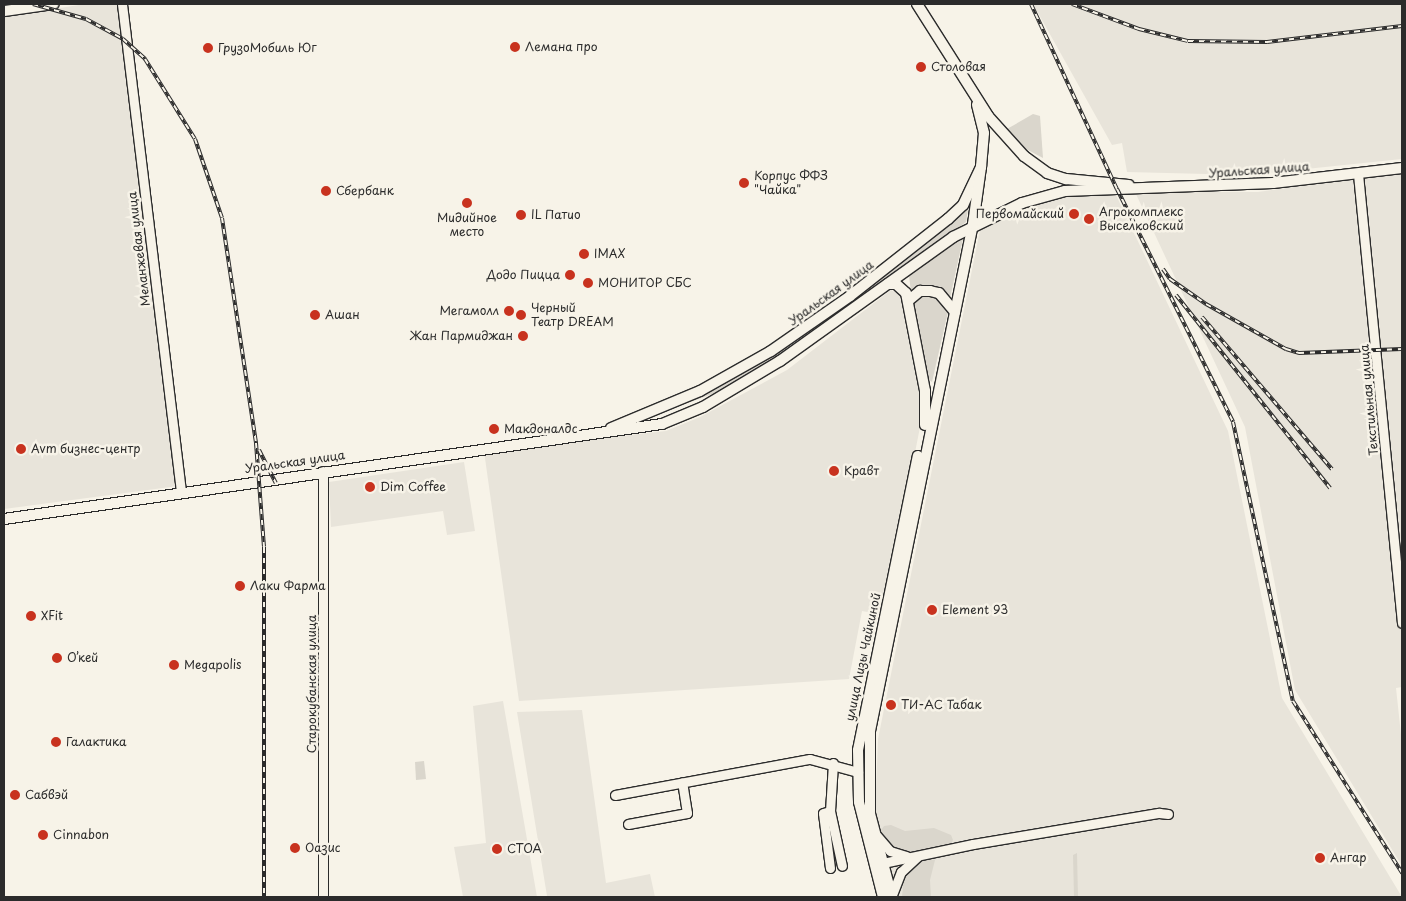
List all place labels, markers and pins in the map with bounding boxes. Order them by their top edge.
place label: Лемана про [525,40,598,54]
place label: ГрузоМобиль Юг [218,41,317,55]
marker: Лемана про [509,41,521,53]
marker: ГрузоМобиль Юг [202,42,214,54]
place label: Столовая [931,60,986,74]
marker: Столовая [915,61,927,73]
place label: Корпус ФФЗ "Чайка" [754,169,828,197]
marker: Корпус ФФЗ "Чайка" [738,177,750,189]
place label: Сбербанк [336,184,394,198]
marker: Сбербанк [320,185,332,197]
marker: Мидийное место [461,197,473,209]
place label: Агрокомплекс Выселковский [1099,205,1183,233]
place label: Первомайский [976,207,1064,221]
place label: IL Патио [531,208,581,222]
marker: Первомайский [1068,208,1080,220]
marker: IL Патио [515,209,527,221]
place label: Мидийное место [437,211,497,239]
marker: Агрокомплекс Выселковский [1083,213,1095,225]
place label: IMAX [594,247,625,261]
marker: IMAX [578,248,590,260]
place label: Додо Пицца [487,268,560,282]
marker: Додо Пицца [564,269,576,281]
place label: МОНИТОР СБС [598,276,693,290]
marker: МОНИТОР СБС [582,277,594,289]
place label: Черный Театр DREAM [531,301,614,329]
place label: Мегамолл [439,304,499,318]
marker: Мегамолл [503,305,515,317]
place label: Ашан [325,308,360,322]
marker: Ашан [309,309,321,321]
marker: Черный Театр DREAM [515,309,527,321]
place label: Жан Пармиджан [410,329,513,343]
marker: Жан Пармиджан [517,330,529,342]
place label: Макдоналдс [504,422,577,436]
marker: Макдоналдс [488,423,500,435]
place label: Avm бизнес-центр [31,442,141,456]
marker: Avm бизнес-центр [15,443,27,455]
place label: Кравт [844,464,879,478]
marker: Кравт [828,465,840,477]
place label: Dim Coffee [380,480,445,494]
marker: Dim Coffee [364,481,376,493]
place label: Лаки Фарма [250,579,326,593]
marker: Лаки Фарма [234,580,246,592]
place label: Element 93 [942,603,1007,617]
marker: Element 93 [926,604,938,616]
place label: XFit [41,609,63,623]
marker: XFit [25,610,37,622]
place label: О’кей [67,651,98,665]
marker: О’кей [51,652,63,664]
place label: Megapolis [184,658,242,672]
marker: Megapolis [168,659,180,671]
place label: ТИ-АС Табак [901,698,982,712]
marker: ТИ-АС Табак [885,699,897,711]
place label: Галактика [66,735,127,749]
marker: Галактика [50,736,62,748]
place label: Сабвэй [25,788,68,802]
marker: Сабвэй [9,789,21,801]
place label: Cinnabon [53,828,109,842]
marker: Cinnabon [37,829,49,841]
place label: Оазис [305,841,340,855]
marker: Оазис [289,842,301,854]
place label: СТОА [507,842,542,856]
marker: СТОА [491,843,503,855]
place label: Ангар [1330,851,1366,865]
marker: Ангар [1314,852,1326,864]

